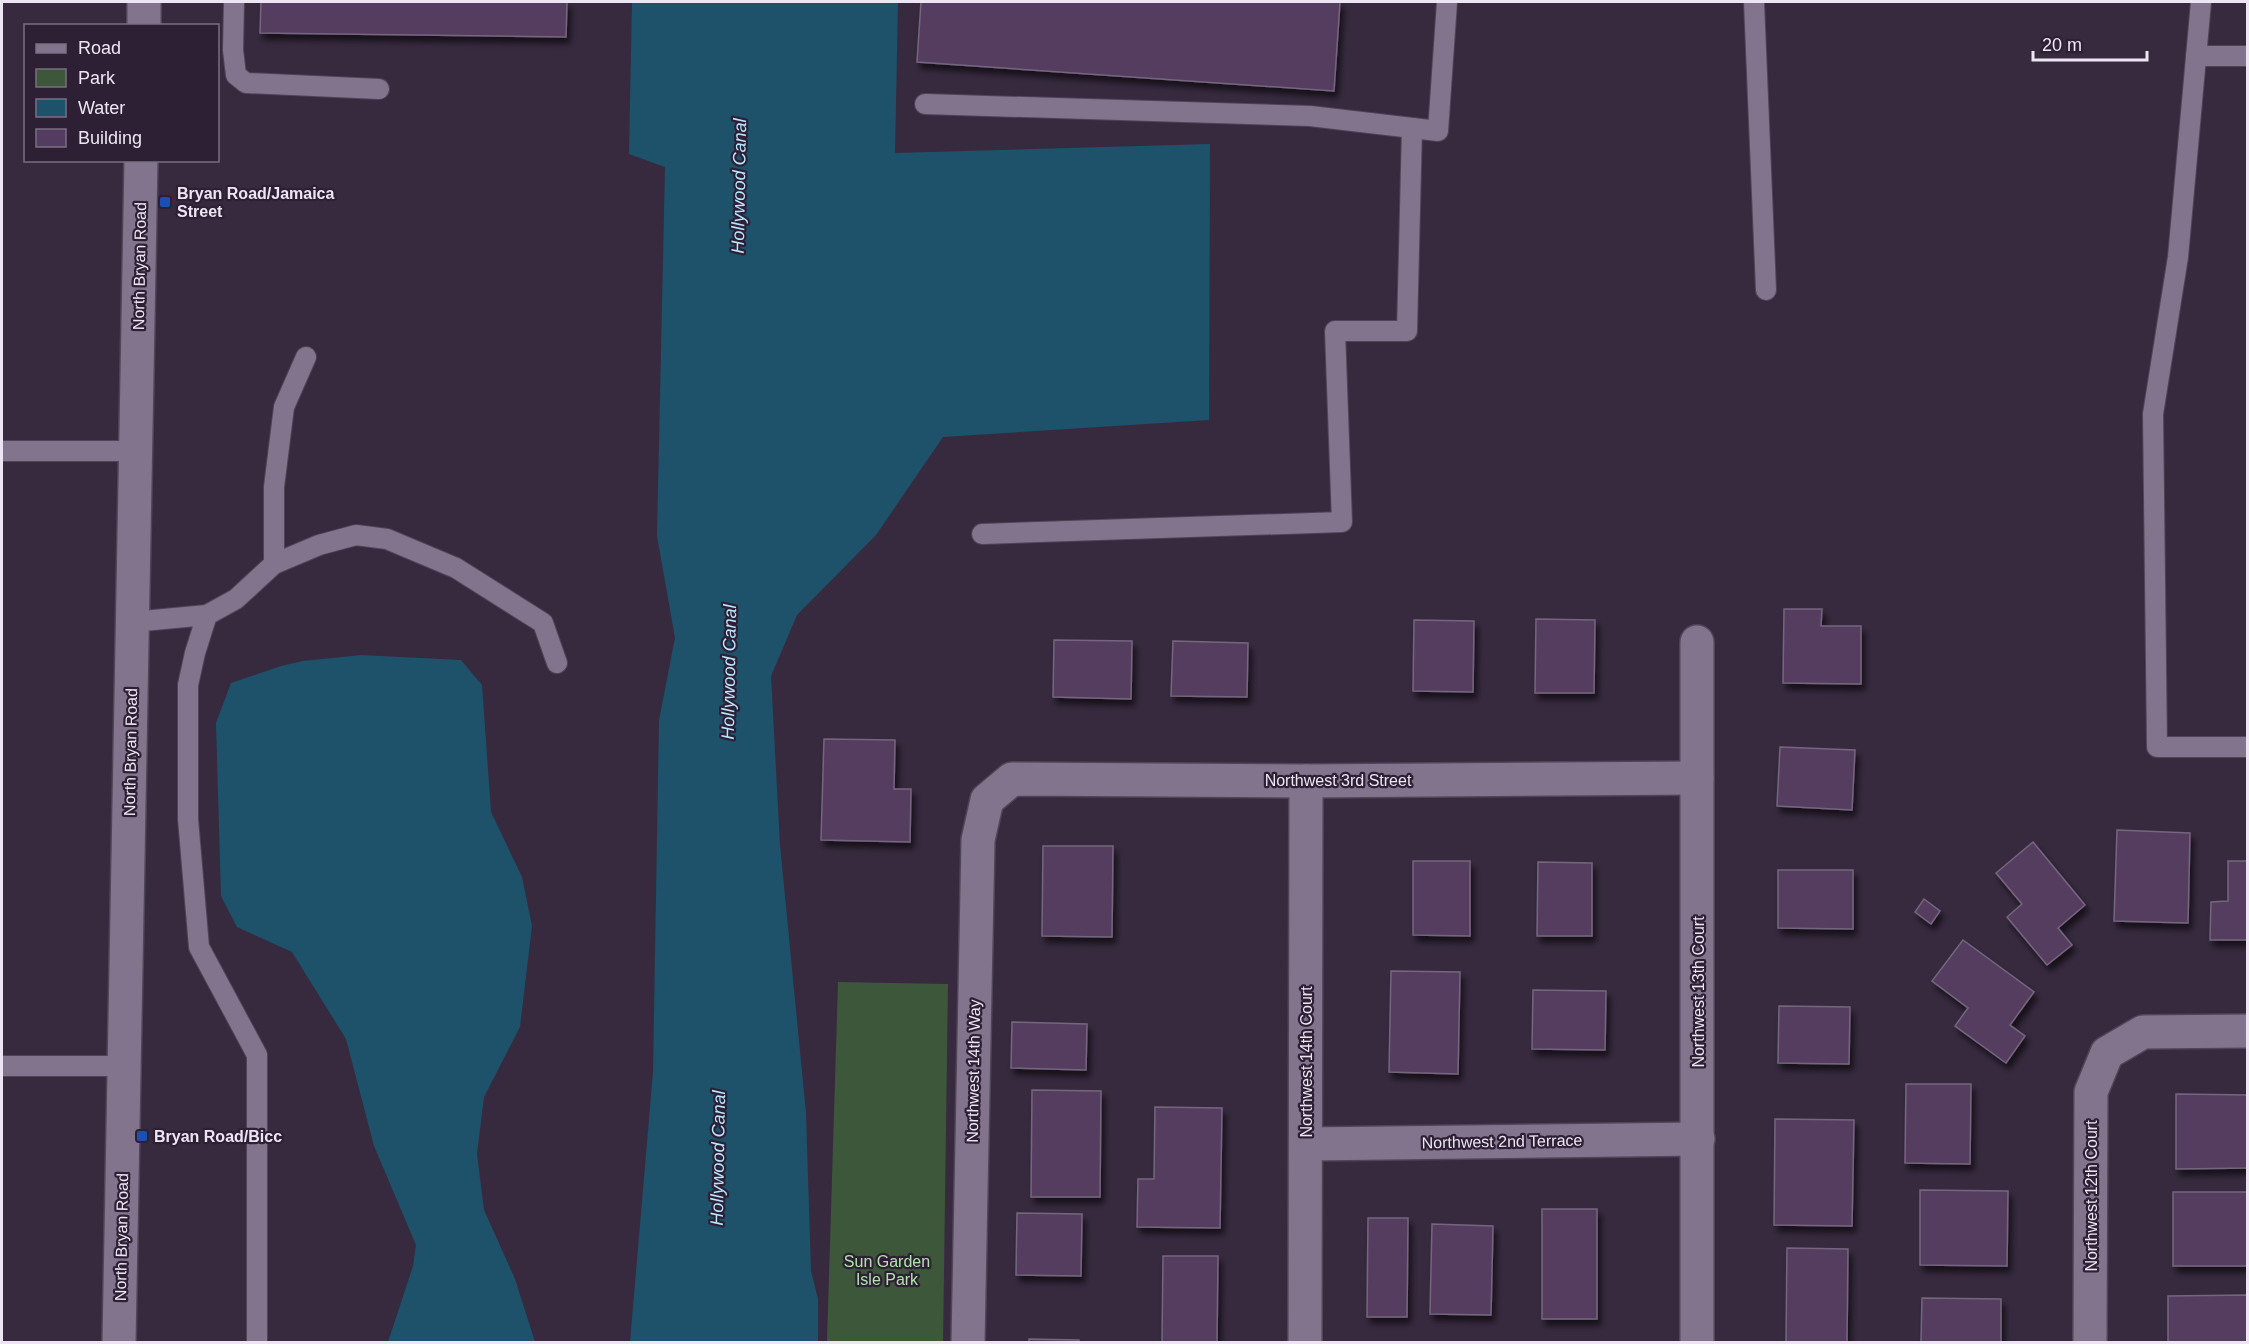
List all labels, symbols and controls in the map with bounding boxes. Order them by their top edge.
legend [24,24,219,162]
scale bar [2033,24,2147,62]
text: 20 m [2042,35,2082,55]
text: Road [78,38,121,58]
text: Park [78,68,116,88]
text: Water [78,98,125,118]
water label: Hollywood Canal [728,117,750,254]
text: Building [78,128,142,148]
place label: Bryan Road/Jamaica Street [177,185,335,220]
marker: Bryan Road/Jamaica Street [158,195,172,209]
street label: North Bryan Road [130,202,149,330]
water label: Hollywood Canal [718,603,740,740]
street label: North Bryan Road [121,688,140,816]
street label: Northwest 3rd Street [1265,772,1412,789]
street label: Northwest 13th Court [1690,916,1707,1068]
street label: Northwest 14th Court [1298,986,1315,1138]
street label: Northwest 14th Way [964,999,983,1143]
water label: Hollywood Canal [707,1089,729,1226]
street label: Northwest 12th Court [2083,1120,2100,1272]
place label: Bryan Road/Bicc [154,1128,282,1145]
marker: Bryan Road/Bicc [135,1129,149,1143]
street label: Northwest 2nd Terrace [1422,1132,1583,1151]
street label: North Bryan Road [112,1173,131,1301]
park label: Sun Garden Isle Park [844,1253,930,1288]

